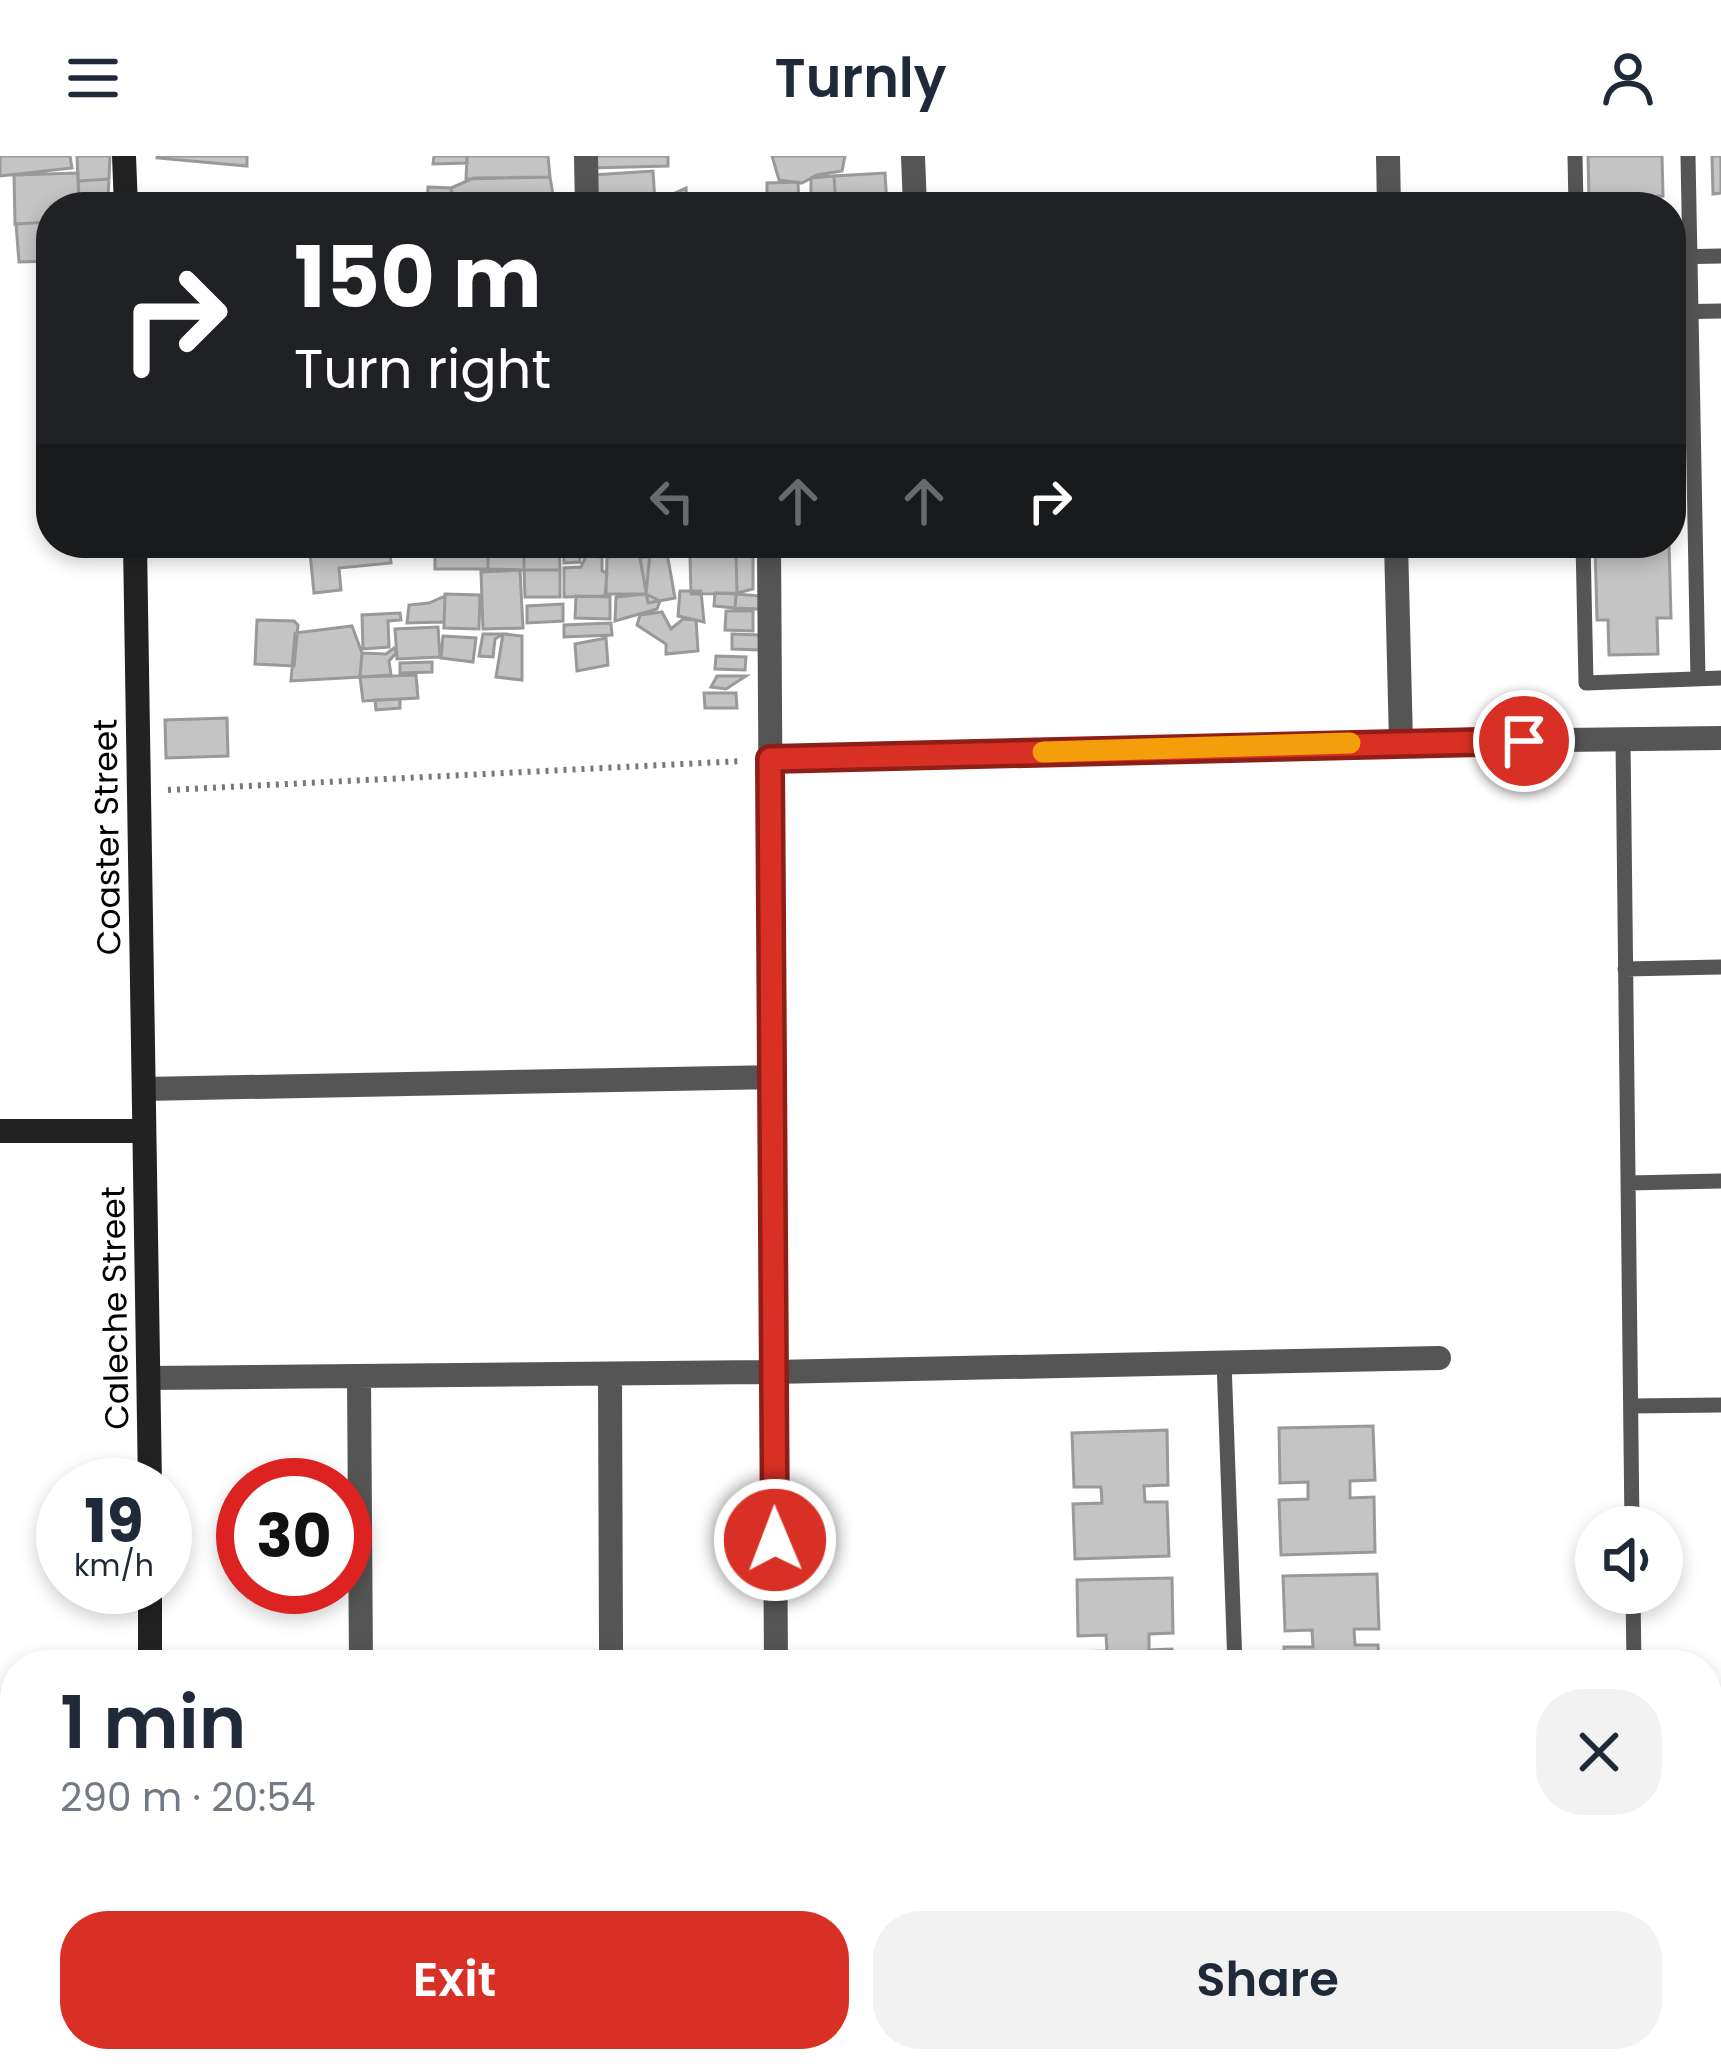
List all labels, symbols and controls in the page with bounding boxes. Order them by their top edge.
text: Turnly [774,40,947,116]
icon: menu [60,45,126,111]
icon: person [1595,45,1661,111]
text: 150 m [294,219,542,336]
icon: right [96,240,252,396]
text: Turn right [294,331,551,407]
icon: left [639,468,705,534]
icon: ahead [765,468,831,534]
icon: ahead [891,468,957,534]
icon: right [1017,468,1083,534]
pin [1473,690,1575,792]
icon: arrive [1491,708,1557,774]
street label: Coaster Street [81,718,133,956]
street label: Caleche Street [89,1186,141,1430]
speed limit sign: 30 [216,1458,372,1614]
position arrow [712,1477,838,1603]
text: 19 [84,1479,144,1563]
map controls [1575,1506,1683,1614]
button: sound [1575,1506,1683,1614]
text: km/h [74,1544,154,1587]
text: 1 min [60,1672,246,1773]
button: close [1536,1689,1662,1815]
text: 290 m · 20:54 [60,1770,315,1825]
button: Exit [60,1911,849,2049]
button: Share [873,1911,1662,2049]

